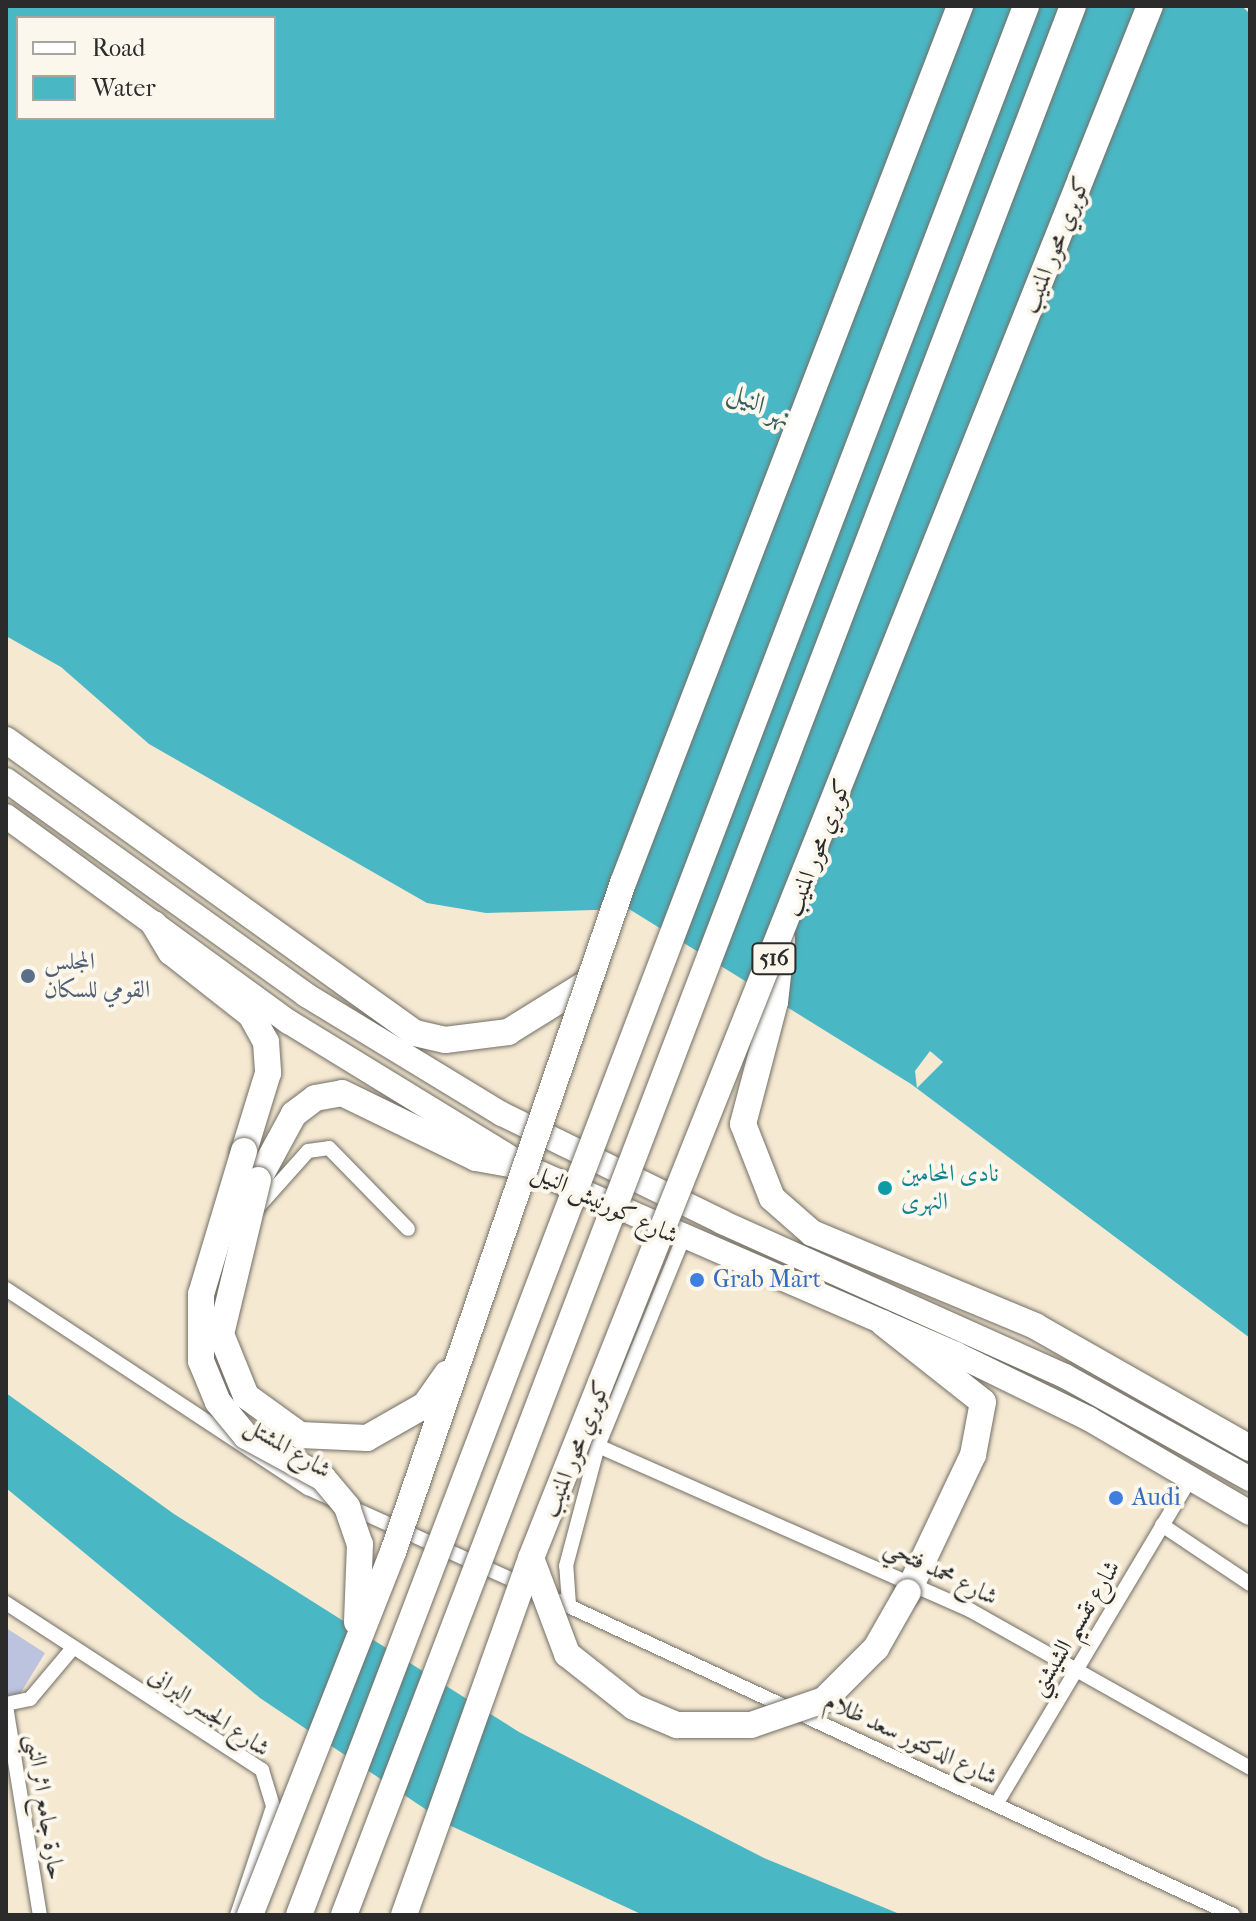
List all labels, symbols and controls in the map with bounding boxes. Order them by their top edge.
legend [16,16,276,120]
text: Road [92,34,145,62]
text: Water [92,74,156,102]
street label: كوبري محور المنيب [1015,172,1097,318]
water label: نهر النيل [723,375,797,435]
street label: كوبري محور المنيب [779,775,857,921]
road number: 516 [750,941,798,977]
place label: المجلس القومي للسكان [44,948,150,1004]
marker: المجلس القومي للسكان [19,967,37,985]
street label: شارع كورنيش النيل [527,1158,683,1250]
place label: نادى المحامين النهرى [901,1160,999,1216]
marker: نادى المحامين النهرى [876,1179,894,1197]
place label: Grab Mart [713,1266,821,1294]
marker: Grab Mart [688,1271,706,1289]
street label: كوبري محور المنيب [535,1376,617,1522]
street label: شارع المشتل [240,1411,336,1485]
place label: Audi [1132,1484,1181,1512]
marker: Audi [1107,1489,1125,1507]
street label: شارع محمد فتحي [880,1532,1002,1612]
street label: شارع تقسيم الشيشني [1023,1555,1127,1701]
street label: شارع الجسر البرانى [143,1661,275,1763]
street label: شارع الدكتور سعد ظلام [820,1686,1002,1792]
street label: حارة جامع اثر النبى [19,1732,71,1882]

